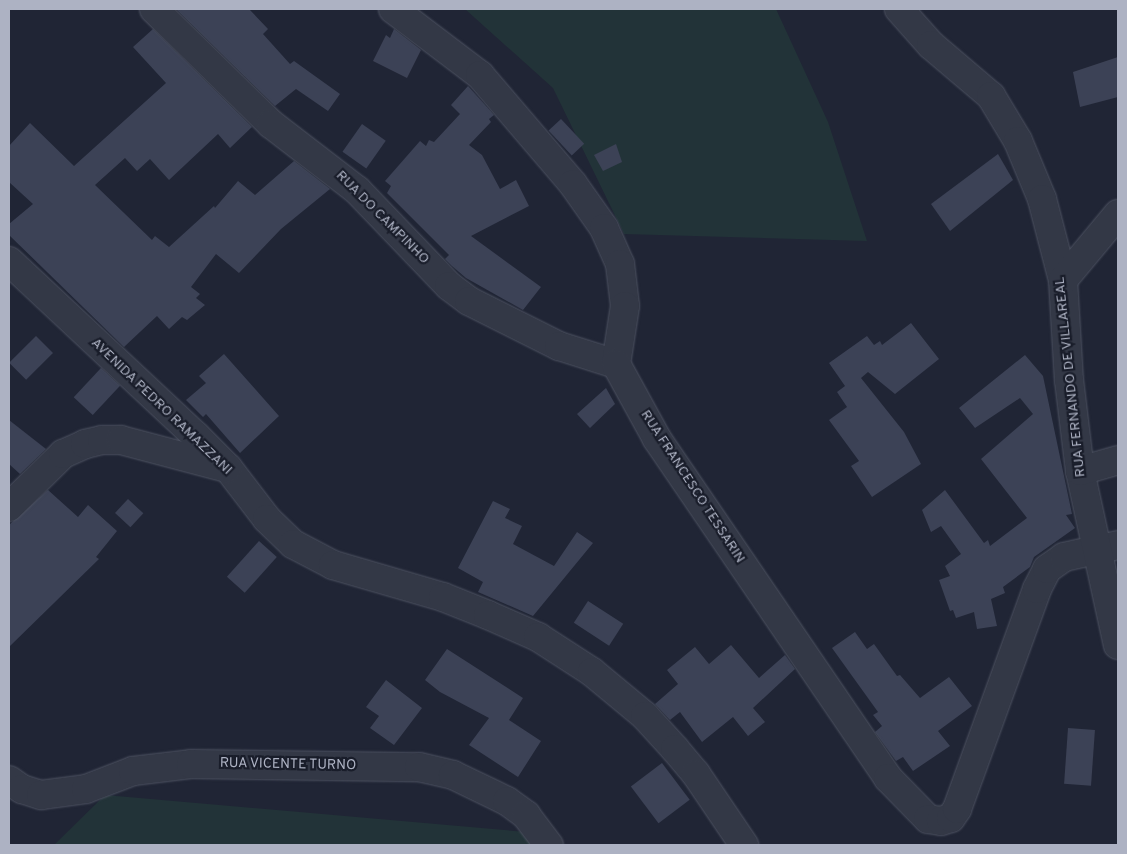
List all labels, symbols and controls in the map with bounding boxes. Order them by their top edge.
street label: RUA DO CAMPINHO [332,168,432,268]
street label: RUA FERNANDO DE VILLAREAL [1052,275,1090,479]
street label: AVENIDA PEDRO RAMAZZANI [87,335,235,479]
street label: RUA FRANCESCO TESSARIN [636,407,748,567]
street label: RUA VICENTE TURNO [219,755,357,775]

